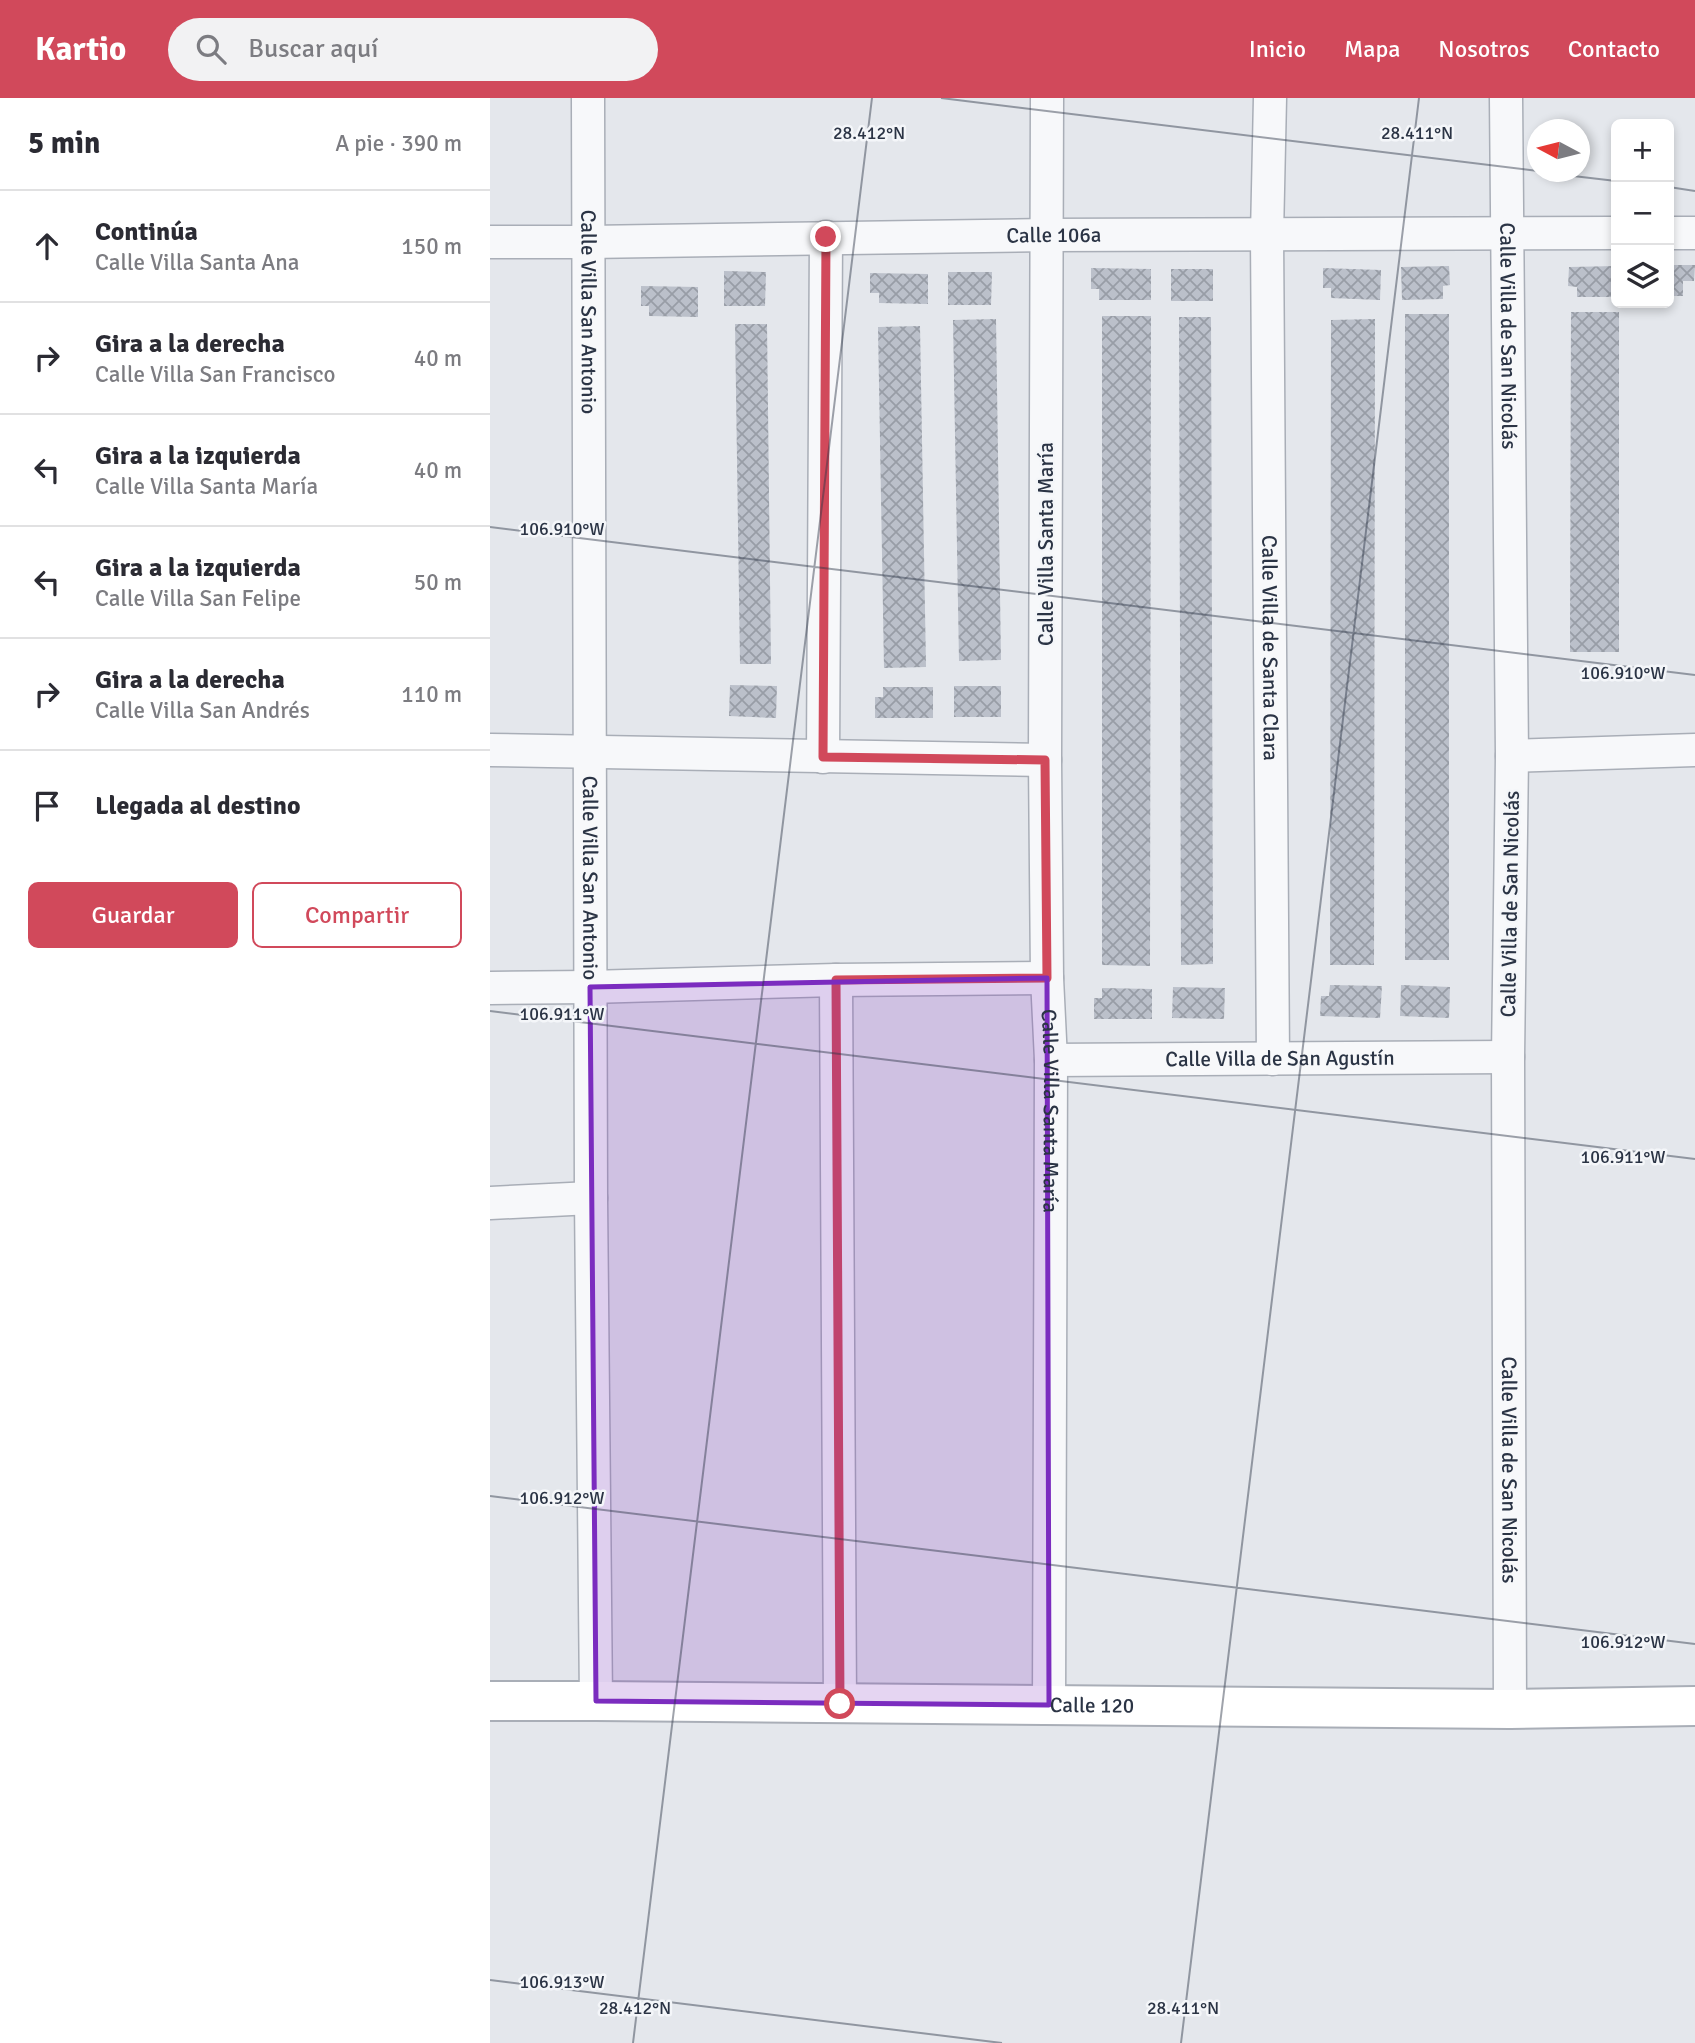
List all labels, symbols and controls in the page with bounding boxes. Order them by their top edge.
search box [168,18,658,81]
text: Kartio [35,29,126,70]
icon: search [192,30,230,68]
text: Buscar aquí [248,33,378,65]
text: Inicio [1249,34,1306,64]
text: Mapa [1344,34,1400,64]
text: Nosotros [1438,34,1530,64]
text: Contacto [1568,34,1660,64]
north arrow [1527,119,1590,182]
map controls [1611,119,1674,308]
button: + [1611,119,1674,182]
text: 28.412°N [833,122,905,144]
text: 28.411°N [1381,122,1453,144]
text: 5 min [28,125,100,162]
text: A pie · 390 m [335,129,462,158]
button: − [1611,182,1674,245]
street label: Calle Villa San Antonio [575,210,602,414]
text: Continúa [95,216,198,248]
route end [810,221,841,252]
street label: Calle 106a [1006,222,1101,249]
street label: Calle Villa de San Nicolás [1494,222,1522,450]
icon: ahead [28,227,66,265]
text: 150 m [401,232,462,261]
button: layers [1611,245,1674,308]
text: Calle Villa Santa Ana [95,248,299,277]
text: Gira a la derecha [95,328,285,360]
icon: right [28,339,66,377]
text: 40 m [414,344,462,373]
text: Calle Villa San Francisco [95,360,336,389]
text: Gira a la izquierda [95,440,301,472]
street label: Calle Villa Santa María [1033,442,1059,646]
icon: left [28,451,66,489]
text: 40 m [414,456,462,485]
text: Calle Villa Santa María [95,472,318,501]
text: 106.910°W [519,518,605,540]
street label: Calle Villa de Santa Clara [1256,535,1284,761]
text: Gira a la izquierda [95,552,301,584]
icon: left [28,563,66,601]
text: 50 m [414,568,462,597]
text: Calle Villa San Felipe [95,584,301,613]
text: 106.910°W [1580,662,1666,684]
text: Gira a la derecha [95,664,285,696]
icon: right [28,675,66,713]
text: 110 m [401,680,462,709]
text: Calle Villa San Andrés [95,696,310,725]
street label: Calle Villa San Antonio [577,776,603,980]
icon: arrive [28,787,66,825]
text: Llegada al destino [95,790,301,822]
street label: Calle Villa de San Nicolás [1495,790,1525,1018]
button: Guardar [28,882,238,948]
button: Compartir [252,882,462,948]
text: 106.911°W [519,1003,605,1025]
street label: Calle Villa Santa María [1036,1008,1064,1213]
street label: Calle Villa de San Agustín [1165,1045,1395,1072]
text: 106.911°W [1580,1146,1666,1168]
street label: Calle Villa de San Nicolás [1496,1356,1523,1583]
text: 106.912°W [519,1487,605,1509]
text: 106.912°W [1580,1631,1666,1653]
route start [824,1688,855,1719]
street label: Calle 120 [1050,1692,1134,1719]
text: 106.913°W [519,1971,605,1993]
text: 28.412°N [599,1997,671,2019]
text: 28.411°N [1147,1997,1219,2019]

